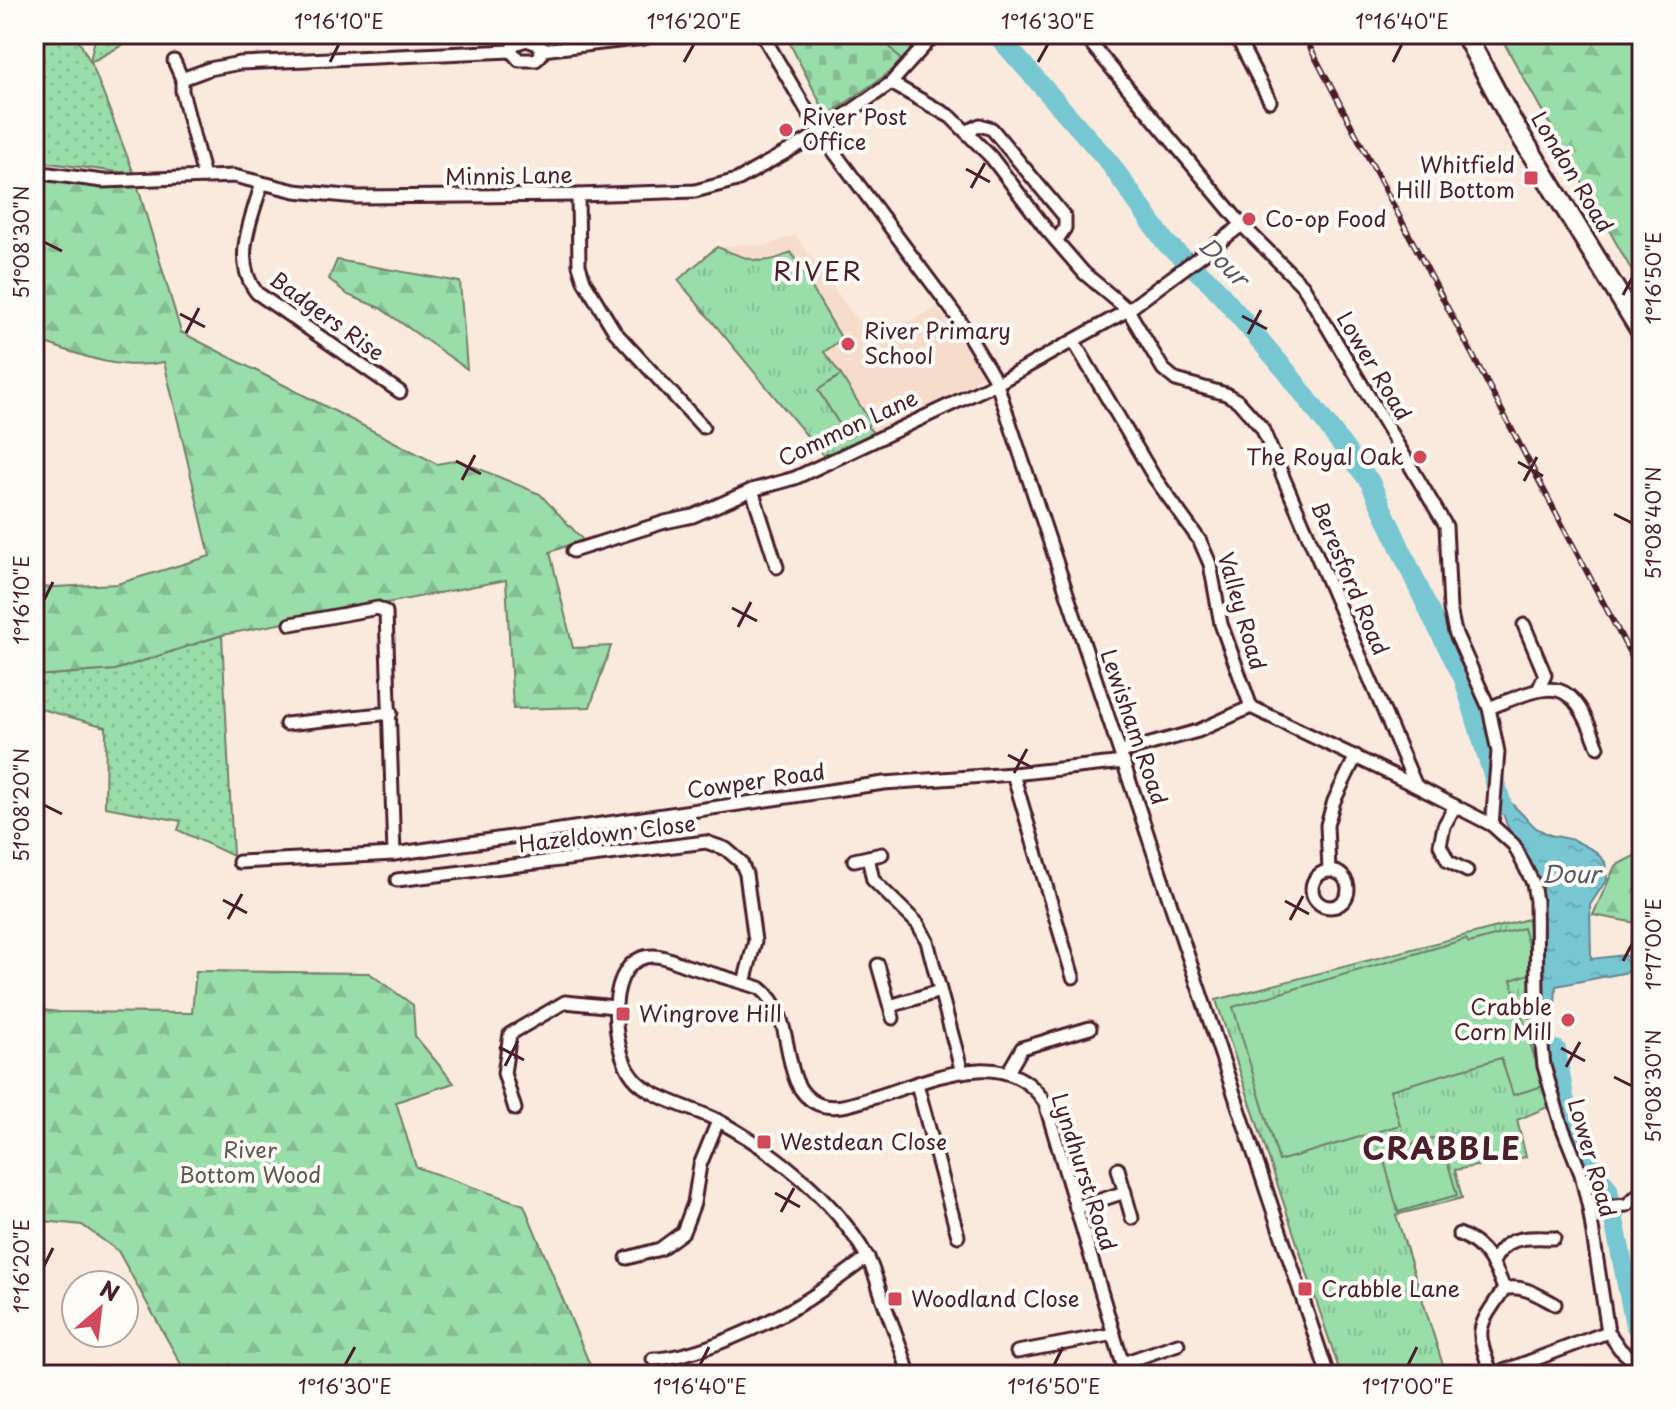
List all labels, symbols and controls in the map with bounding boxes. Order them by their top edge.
text: 1°16'10"E [294,6,384,36]
text: 1°16'20"E [647,6,741,36]
text: 1°16'30"E [1001,6,1095,36]
text: 1°16'40"E [1355,6,1449,36]
place label: River Post Office [802,99,907,157]
street label: London Road [1524,104,1623,238]
marker: River Post Office [777,121,795,139]
place label: Whitfield Hill Bottom [1396,147,1515,205]
street label: Minnis Lane [445,157,573,192]
marker: Whitfield Hill Bottom [1522,169,1540,187]
text: 51°08'30"N [6,185,36,299]
place label: Co-op Food [1265,201,1386,234]
marker: Co-op Food [1240,210,1258,228]
water label: Dour [1191,227,1261,297]
text: 1°16'50"E [1638,232,1668,324]
district label: RIVER [773,251,863,290]
street label: Badgers Rise [264,262,392,368]
street label: Lower Road [1330,304,1421,426]
place label: River Primary School [864,313,1011,371]
marker: River Primary School [839,335,857,353]
street label: Common Lane [772,380,923,473]
place label: The Royal Oak [1246,439,1404,472]
marker: The Royal Oak [1411,448,1429,466]
text: 51°08'40"N [1638,466,1668,580]
street label: Beresford Road [1304,496,1399,659]
street label: Valley Road [1211,548,1276,673]
text: 1°16'10"E [6,555,36,645]
street label: Lewisham Road [1093,644,1178,809]
text: 51°08'20"N [6,748,36,862]
street label: Cowper Road [685,753,827,806]
street label: Hazeldown Close [516,805,697,860]
water label: Dour [1542,855,1604,891]
text: 1°17'00"E [1638,898,1668,990]
place label: Crabble Corn Mill [1454,989,1552,1047]
place label: Wingrove Hill [639,996,782,1029]
marker: Wingrove Hill [614,1005,632,1023]
marker: Crabble Corn Mill [1559,1011,1577,1029]
text: 51°08'30"N [1638,1029,1668,1143]
street label: Lyndhurst Road [1044,1088,1126,1255]
street label: Lower Road [1561,1094,1626,1221]
place label: Westdean Close [780,1124,947,1157]
district label: CRABBLE [1362,1125,1522,1170]
park label: River Bottom Wood [179,1132,321,1190]
marker: Westdean Close [755,1133,773,1151]
text: 1°16'20"E [6,1219,36,1313]
north arrow [60,1269,140,1349]
text: N [95,1271,126,1309]
place label: Crabble Lane [1321,1271,1460,1304]
marker: Crabble Lane [1296,1280,1314,1298]
place label: Woodland Close [911,1281,1080,1314]
marker: Woodland Close [886,1290,904,1308]
text: 1°16'30"E [298,1371,392,1401]
text: 1°16'40"E [653,1371,747,1401]
text: 1°16'50"E [1008,1371,1100,1401]
text: 1°17'00"E [1362,1371,1454,1401]

